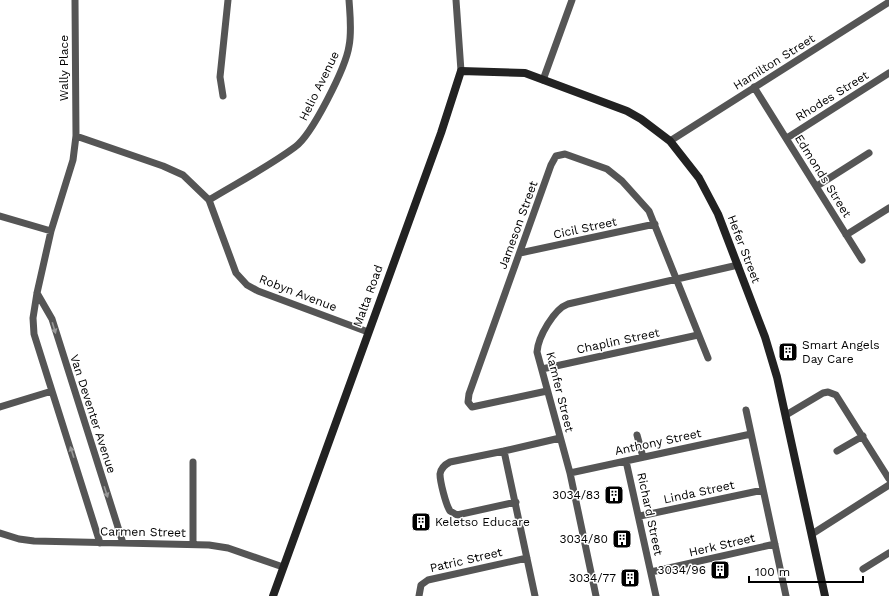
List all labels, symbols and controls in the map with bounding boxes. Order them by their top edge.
street label: Hamilton Street [731,31,817,93]
street label: Wally Place [57,35,71,101]
street label: Helio Avenue [296,49,342,123]
street label: Rhodes Street [793,68,871,124]
street label: Edmonds Street [792,132,854,220]
street label: Jameson Street [496,179,540,271]
street label: Hefer Street [725,213,763,285]
street label: Cicil Street [552,214,618,242]
street label: Malta Road [350,263,386,329]
street label: Robyn Avenue [257,272,339,314]
one-way arrow [51,323,57,335]
street label: Chaplin Street [575,325,661,357]
place label: Smart Angels Day Care [802,338,880,366]
building icon: Smart Angels Day Care [777,341,799,363]
street label: Kamfer Street [543,350,577,434]
street label: Van Deventer Avenue [67,353,119,475]
street label: Anthony Street [613,426,703,458]
one-way arrow [69,446,75,458]
street label: Richard Street [634,471,666,557]
street label: Linda Street [662,478,736,506]
building icon: 3034/83 [603,484,625,506]
one-way arrow [103,487,109,499]
place label: 3034/83 [552,488,600,502]
building icon: Keletso Educare [410,511,432,533]
place label: Keletso Educare [435,515,530,529]
street label: Carmen Street [100,524,186,540]
building icon: 3034/80 [611,528,633,550]
street label: Herk Street [688,531,756,559]
place label: 3034/80 [560,532,608,546]
street label: Patric Street [428,545,504,575]
scale bar [749,558,863,584]
building icon: 3034/96 [709,559,731,581]
place label: 3034/96 [658,563,706,577]
text: 100 m [755,565,790,579]
building icon: 3034/77 [619,567,641,589]
place label: 3034/77 [569,571,616,585]

